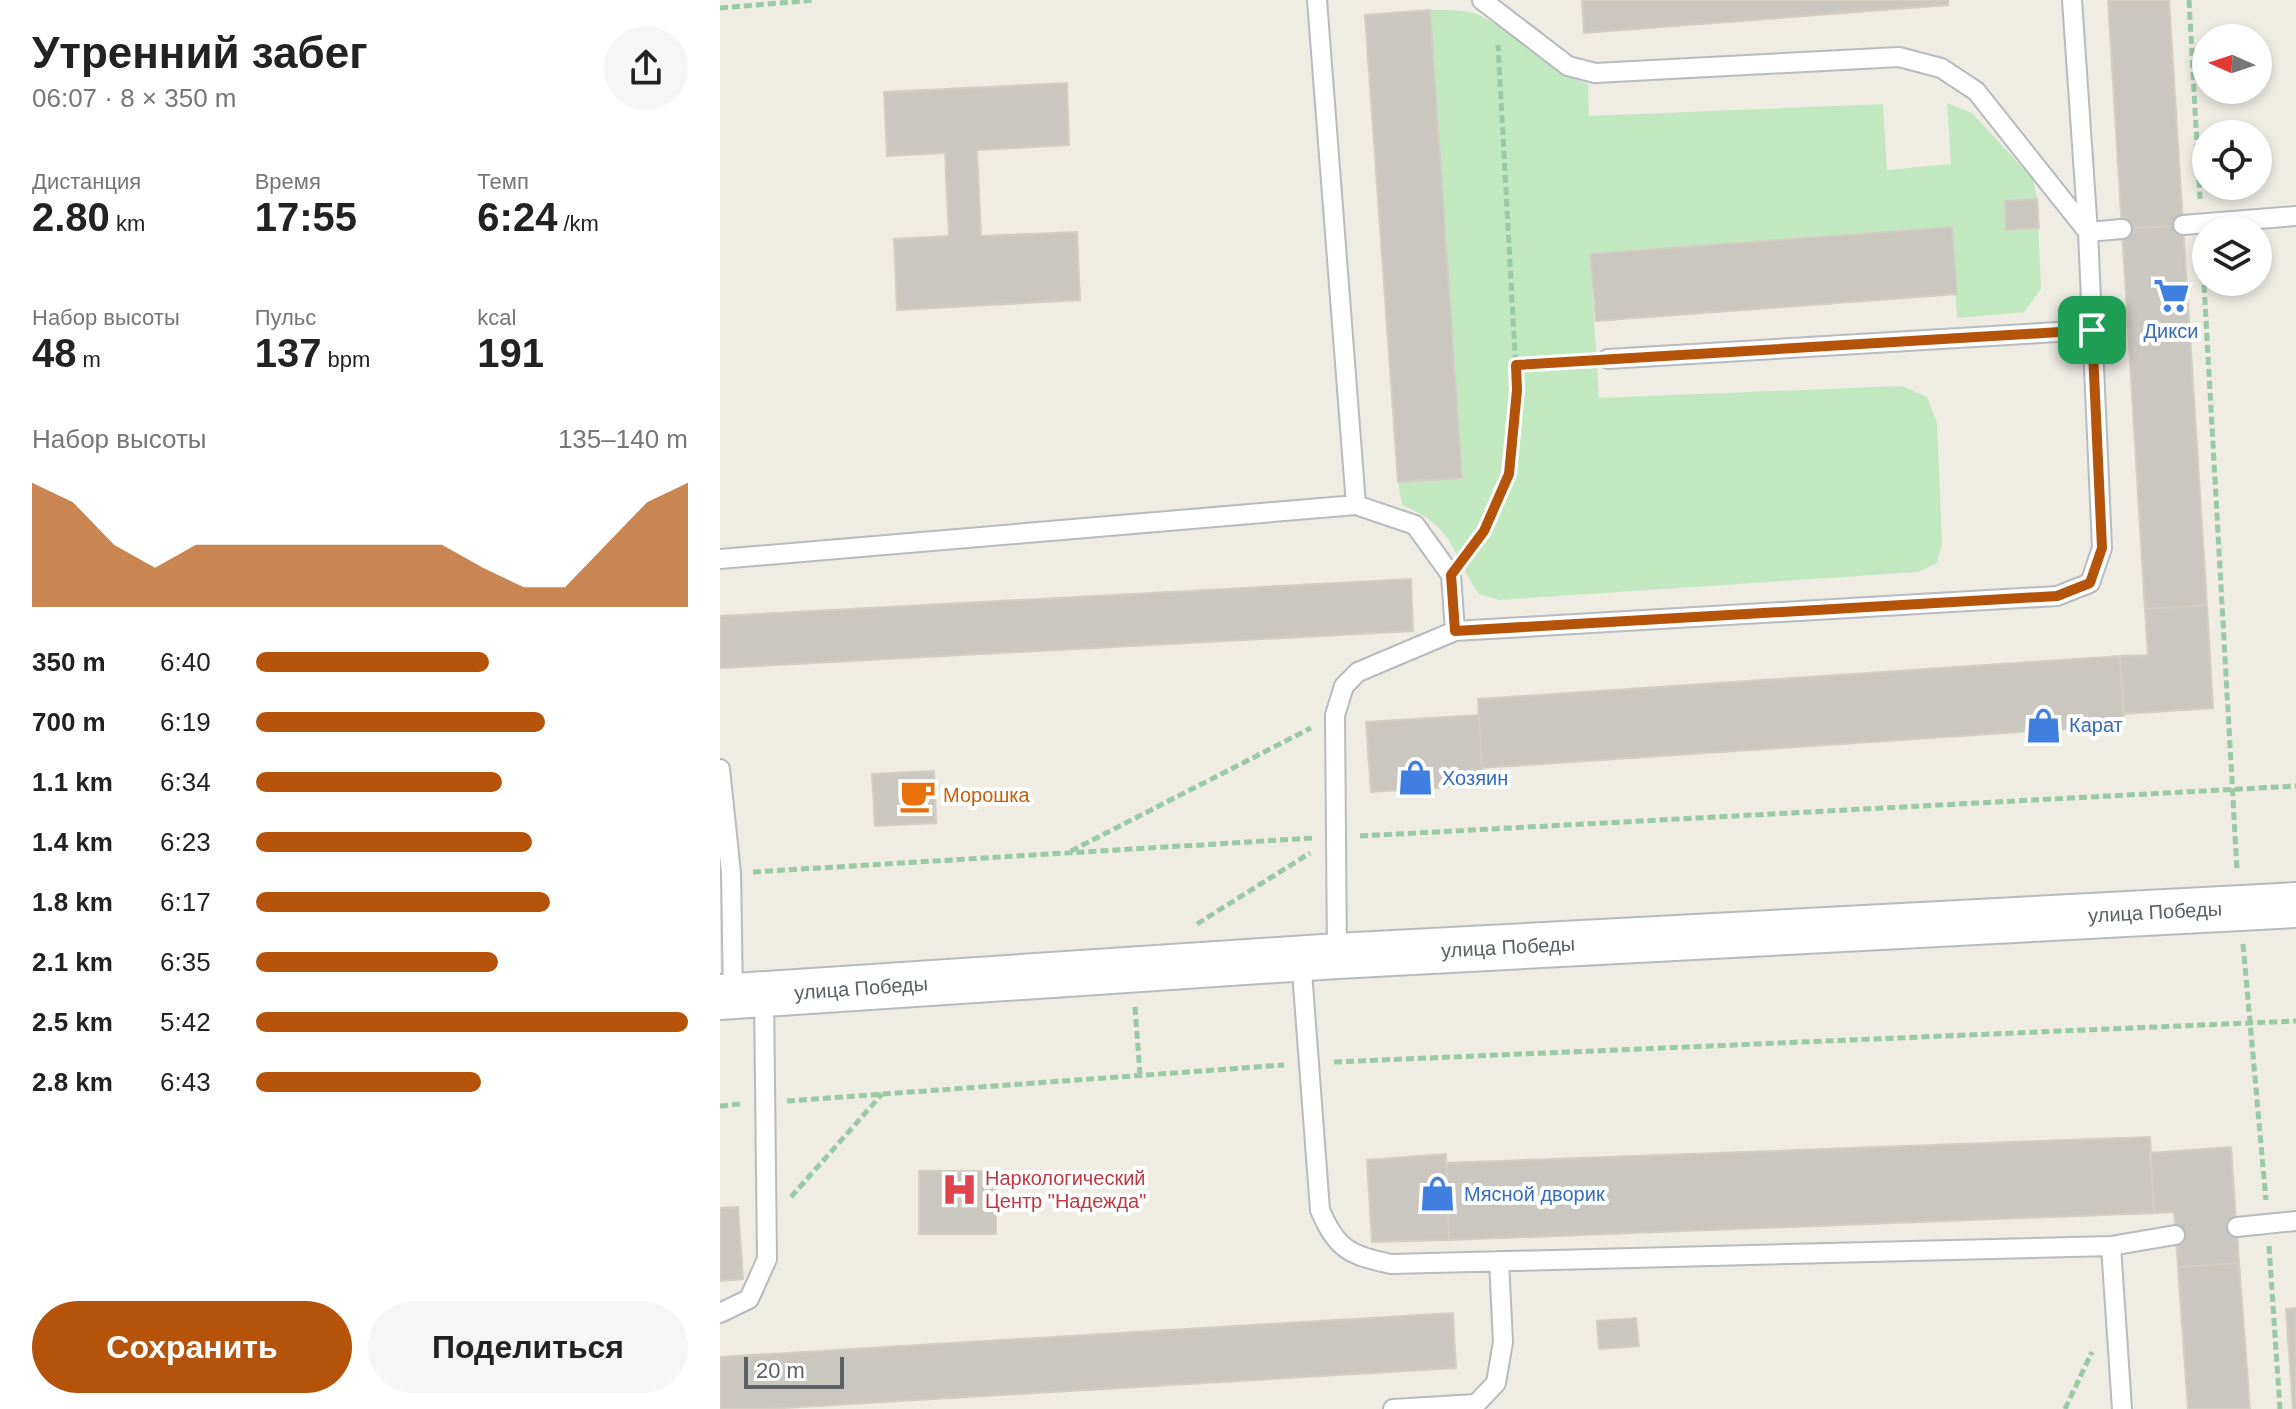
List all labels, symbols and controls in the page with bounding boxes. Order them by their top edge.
north arrow [2192,24,2272,104]
map controls [2192,24,2272,296]
button: share [604,26,688,110]
text: Утренний забег [32,28,367,77]
text: 06:07 · 8 × 350 m [32,83,237,113]
button: locate [2192,120,2272,200]
text: Дистанция [32,169,141,194]
text: Время [255,169,321,194]
text: Темп [477,169,529,194]
text: 2.80 [32,195,110,239]
text: 17:55 [255,195,357,239]
text: 6:24 [477,195,557,239]
text: km [110,211,145,236]
text: /km [557,211,599,236]
button: layers [2192,216,2272,296]
supermarket icon: Дикси [2152,277,2190,315]
pin [2058,296,2126,364]
text: Набор высоты [32,305,180,330]
text: Пульс [255,305,316,330]
text: kcal [477,305,516,330]
icon: arrive [2070,308,2114,352]
place label: Дикси [2144,320,2198,342]
text: 48 [32,331,77,375]
text: 137 [255,331,321,375]
text: 191 [477,331,544,375]
text: m [77,347,101,372]
text: bpm [321,347,370,372]
text: Набор высоты [32,424,207,454]
text: 135–140 m [558,424,688,454]
text: 350 m [32,647,106,677]
text: 6:40 [160,647,211,677]
shop icon: Карат [2024,706,2062,744]
text: 700 m [32,707,106,737]
text: 6:19 [160,707,211,737]
place label: Карат [2069,714,2123,736]
shop icon: Хозяин [1397,759,1435,797]
text: 1.1 km [32,767,113,797]
text: 6:34 [160,767,211,797]
place label: Хозяин [1442,767,1508,789]
cafe icon: Морошка [898,776,936,814]
place label: Морошка [943,784,1030,806]
text: 1.4 km [32,827,113,857]
text: 6:23 [160,827,211,857]
text: 1.8 km [32,887,113,917]
text: 6:17 [160,887,211,917]
street label: улица Победы [2088,898,2222,926]
street label: улица Победы [1441,933,1575,961]
text: 2.1 km [32,947,113,977]
text: 6:35 [160,947,211,977]
street label: улица Победы [793,972,929,1004]
text: 2.5 km [32,1007,113,1037]
text: 5:42 [160,1007,211,1037]
text: 2.8 km [32,1067,113,1097]
text: 6:43 [160,1067,211,1097]
place label: Наркологический Центр "Надежда" [985,1167,1146,1212]
hospital icon: Наркологический Центр "Надежда" [940,1170,978,1208]
shop icon: Мясной дворик [1419,1175,1457,1213]
place label: Мясной дворик [1464,1183,1605,1205]
button: Сохранить [32,1301,352,1393]
button: Поделиться [368,1301,688,1393]
scale bar [744,1353,844,1389]
text: 20 m [756,1358,805,1383]

